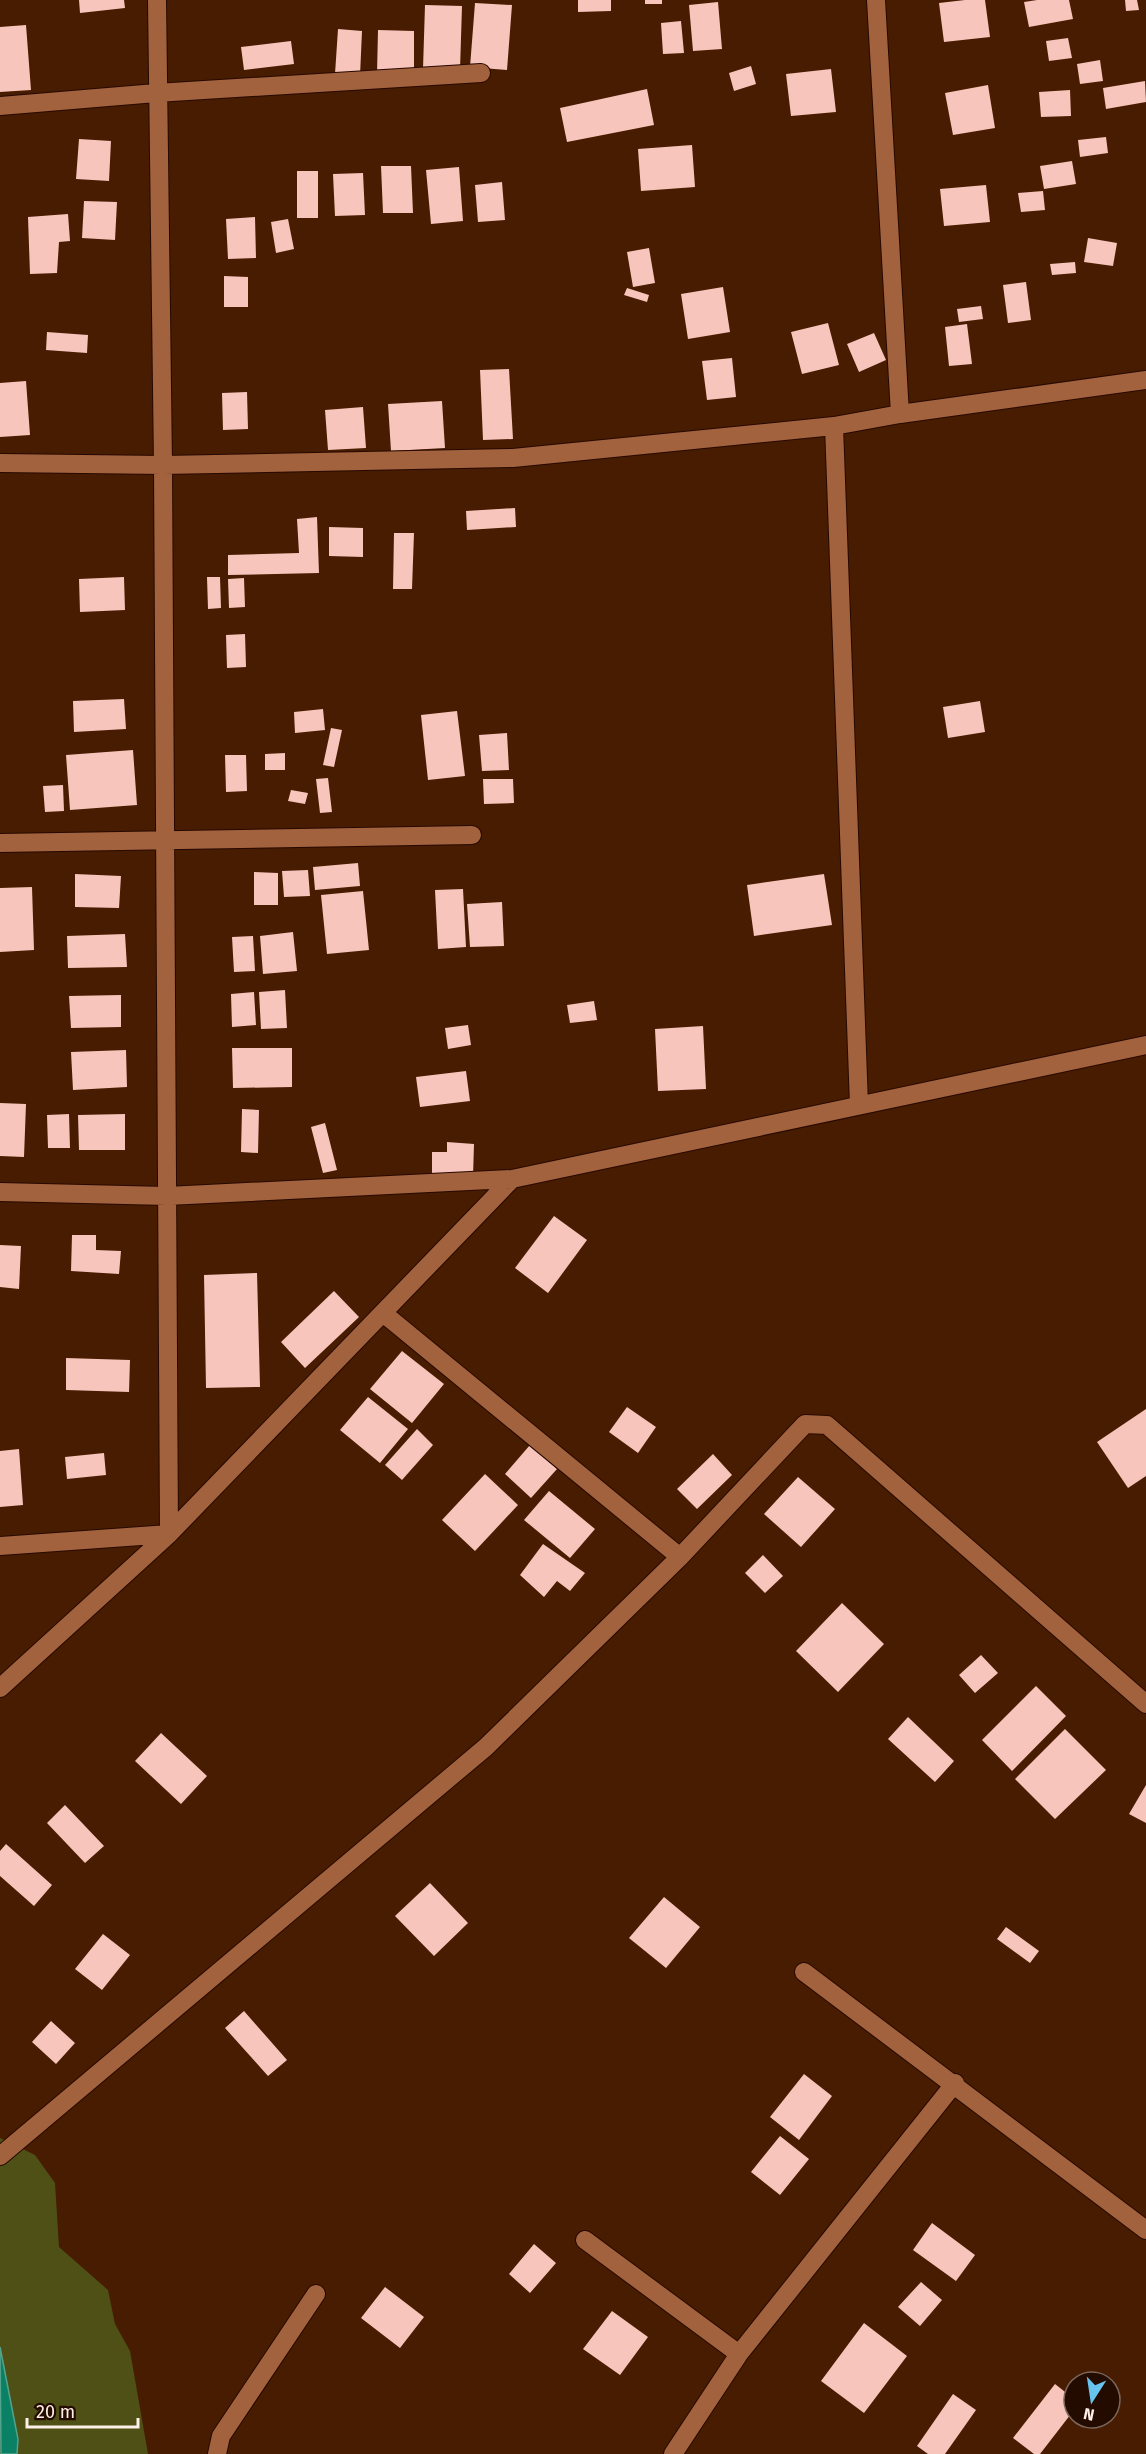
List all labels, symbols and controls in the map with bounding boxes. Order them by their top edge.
north arrow [1062,2370,1122,2430]
scale bar [27,2391,138,2429]
text: 20 m [36,2401,75,2423]
text: N [1082,2404,1096,2425]

